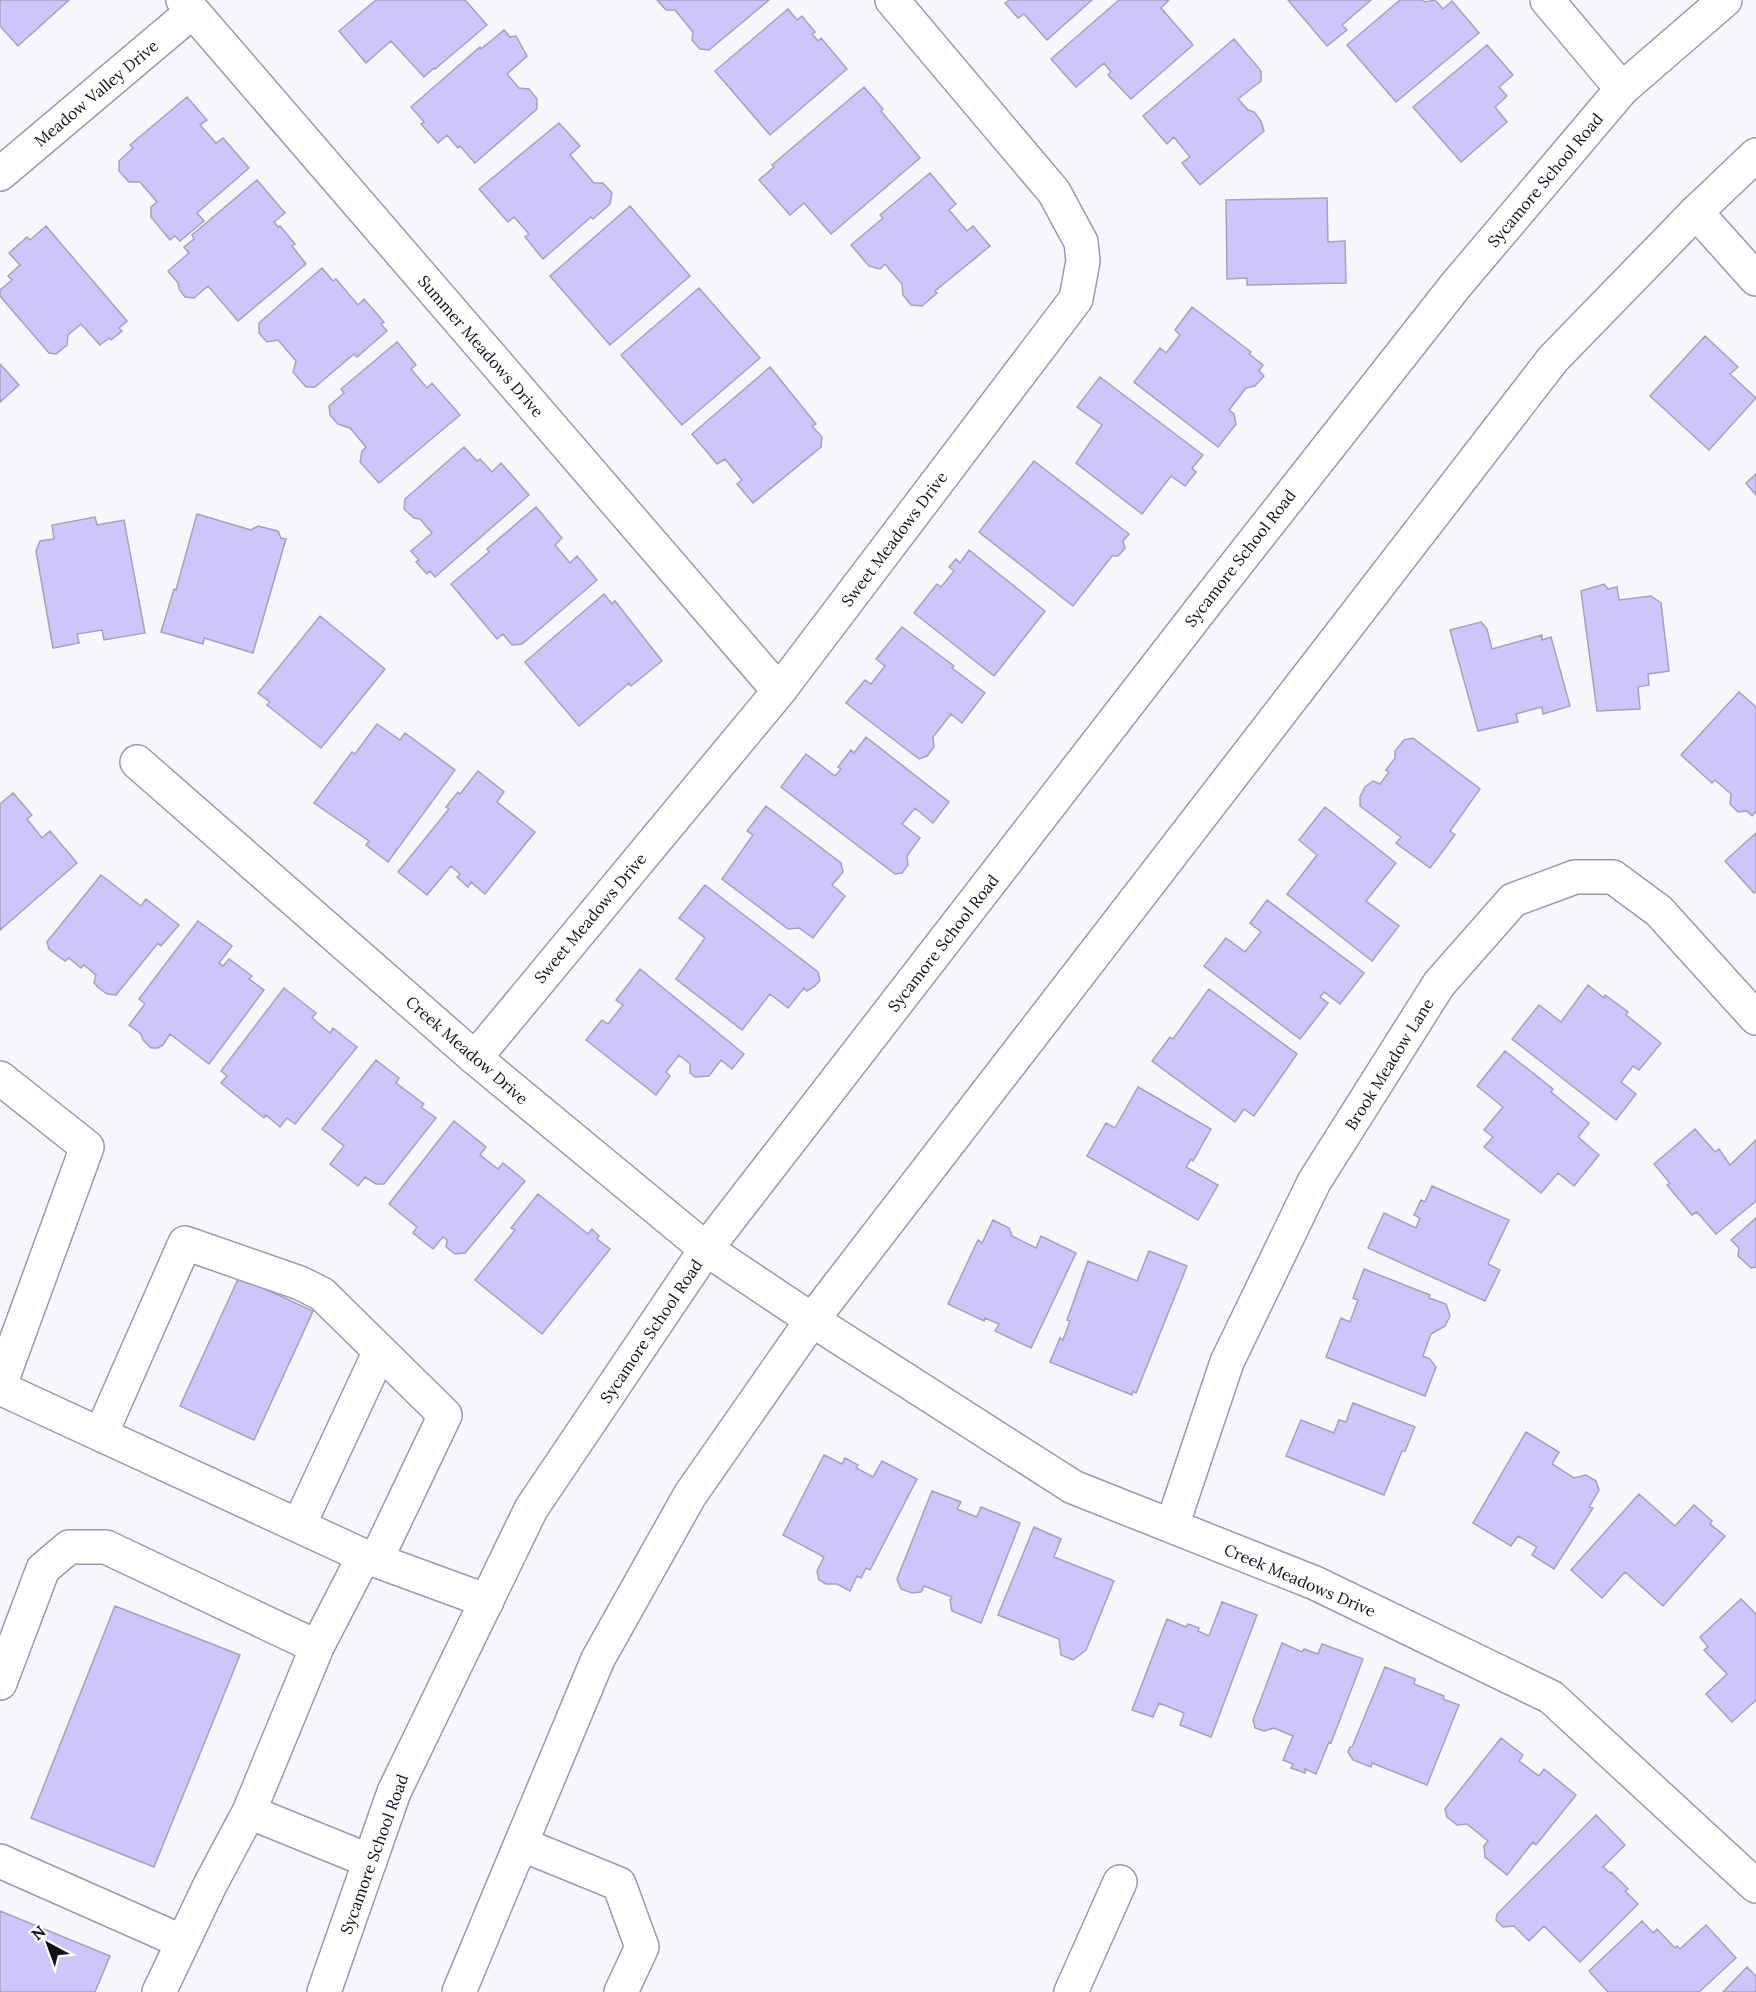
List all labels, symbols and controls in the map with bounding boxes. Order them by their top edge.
street label: Meadow Valley Drive [30,35,162,151]
street label: Sycamore School Road [1483,109,1607,251]
street label: Summer Meadows Drive [414,271,548,421]
street label: Sweet Meadows Drive [837,467,951,610]
street label: Sycamore School Road [1180,485,1300,631]
street label: Sweet Meadows Drive [530,849,651,987]
street label: Sycamore School Road [883,870,1003,1016]
street label: Creek Meadow Drive [402,991,532,1109]
street label: Brook Meadow Lane [1340,994,1438,1134]
street label: Sycamore School Road [595,1255,707,1407]
street label: Creek Meadows Drive [1221,1539,1379,1621]
street label: Sycamore School Road [336,1771,412,1937]
north arrow [18,1914,78,1974]
text: N [27,1921,49,1944]

